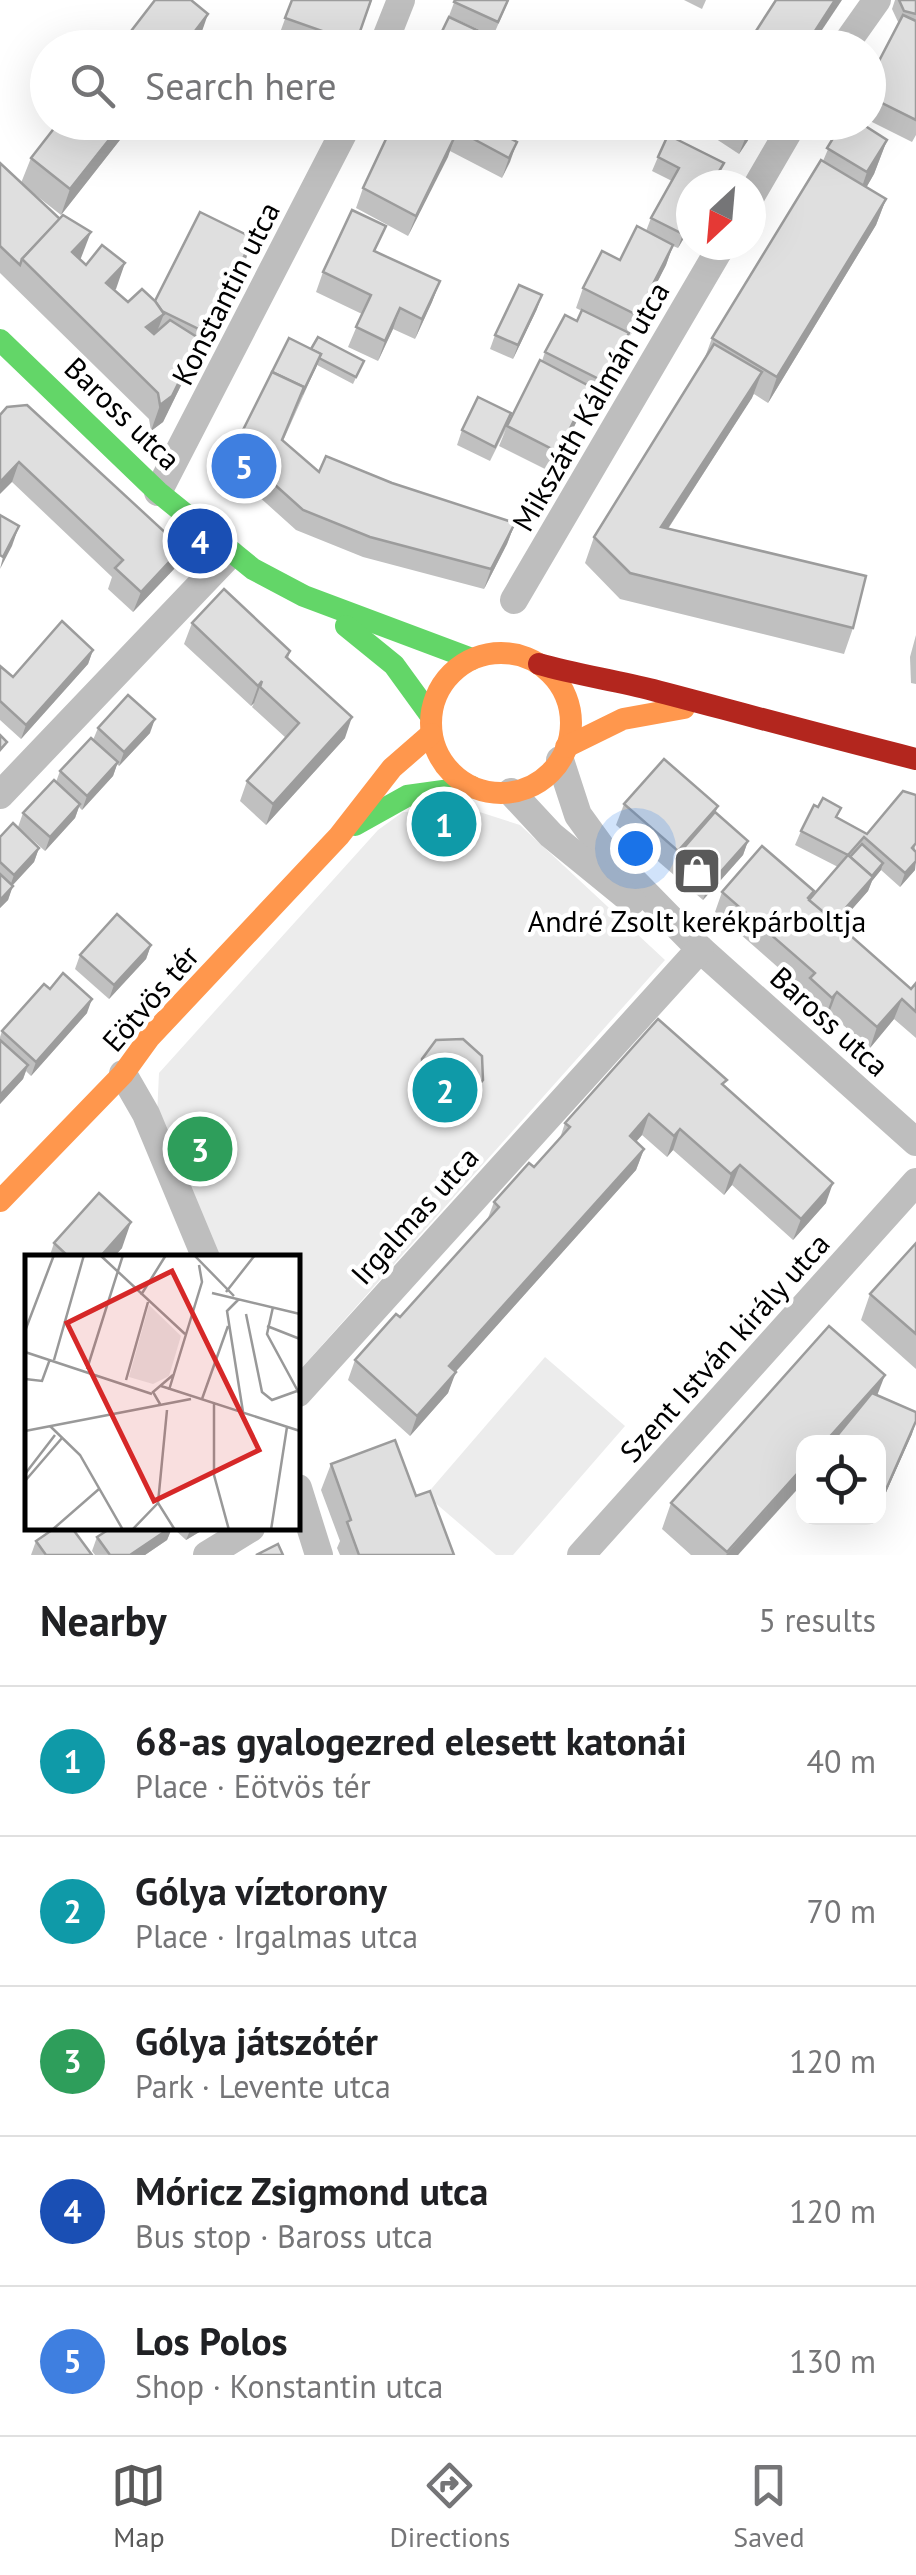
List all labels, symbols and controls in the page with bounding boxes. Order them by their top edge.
search box [30,30,886,140]
icon: search [65,58,120,113]
text: Search here [145,61,337,110]
north arrow [676,170,766,260]
street label: Konstantin utca [162,195,288,391]
street label: Mikszáth Kálmán utca [503,274,677,538]
street label: Baross utca [57,348,189,478]
pin: 5 [212,428,276,504]
pin: 4 [168,504,232,578]
pin: 1 [412,786,476,862]
your location [610,823,661,874]
shop icon: André Zsolt kerékpárboltja [671,845,723,897]
place label: André Zsolt kerékpárboltja [528,901,866,940]
street label: Eötvös tér [93,937,207,1059]
street label: Baross utca [763,958,897,1084]
pin: 2 [412,1052,478,1128]
pin: 3 [168,1112,232,1186]
street label: Irgalmas utca [342,1138,486,1292]
street label: Szent István király utca [611,1224,837,1470]
inset map [25,1255,300,1530]
map controls [796,1435,886,1525]
button: locate [796,1435,886,1525]
text: Nearby [40,1593,167,1648]
text: 5 results [758,1599,876,1641]
text: 68-as gyalogezred elesett katonái [135,1716,687,1765]
text: 1 [63,1740,82,1782]
text: 40 m [807,1740,876,1782]
text: Place · Eötvös tér [135,1765,371,1807]
text: Gólya víztorony [135,1866,387,1915]
text: 2 [63,1890,82,1932]
text: 70 m [807,1890,876,1932]
text: Place · Irgalmas utca [135,1915,418,1957]
text: Gólya játszótér [135,2016,378,2065]
text: 3 [63,2040,82,2082]
text: 120 m [789,2040,876,2082]
text: Park · Levente utca [135,2065,391,2107]
text: Móricz Zsigmond utca [135,2166,488,2215]
text: 4 [63,2190,82,2232]
text: 120 m [789,2190,876,2232]
text: Bus stop · Baross utca [135,2215,433,2257]
text: Los Polos [135,2316,288,2365]
text: 5 [63,2340,82,2382]
text: 130 m [789,2340,876,2382]
text: Shop · Konstantin utca [135,2365,443,2407]
tab: Map [111,2458,166,2555]
tab: Directions [389,2458,510,2555]
tab: Saved [733,2458,805,2555]

